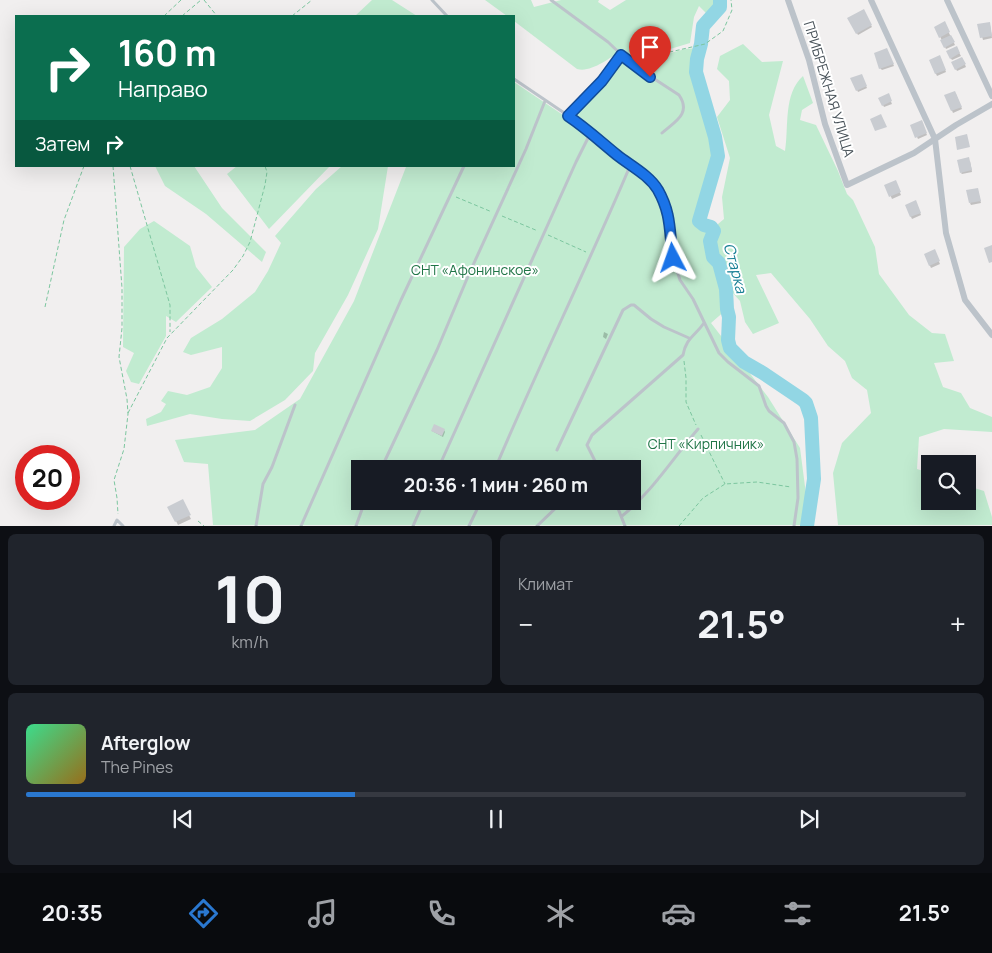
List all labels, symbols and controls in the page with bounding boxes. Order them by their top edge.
street label: ПРИБРЕЖНАЯ УЛИЦА [800,19,859,159]
pin [629,26,671,77]
text: 160 m [118,29,217,77]
icon: arrive [636,33,664,61]
icon: right [35,35,100,100]
text: Направо [118,74,208,104]
icon: right [100,130,128,158]
text: Затем [35,131,90,157]
position arrow [646,231,698,283]
water label: Старка [719,241,752,296]
park label: СНТ «Афонинское» [411,260,539,279]
park label: СНТ «Кирпичник» [648,434,764,453]
speed limit sign: 20 [15,445,80,510]
map controls [921,455,976,510]
button: search [921,455,976,510]
text: 20:36 · 1 мин · 260 m [404,472,588,498]
text: 10 [214,554,286,643]
text: Климат [518,573,573,595]
text: 21.5° [697,597,786,649]
text: − [518,605,533,643]
text: + [950,605,966,643]
text: km/h [231,631,269,653]
text: Afterglow [101,730,190,756]
text: The Pines [101,756,173,778]
icon: previous [169,805,197,833]
icon: pause [482,805,510,833]
icon: next [795,805,823,833]
icon: directions [186,896,221,931]
icon: music [305,896,340,931]
icon: phone [424,896,459,931]
icon: climate [543,896,578,931]
icon: car [661,896,696,931]
icon: filters [780,896,815,931]
text: 20:35 [42,898,103,928]
text: 21.5° [899,898,950,928]

